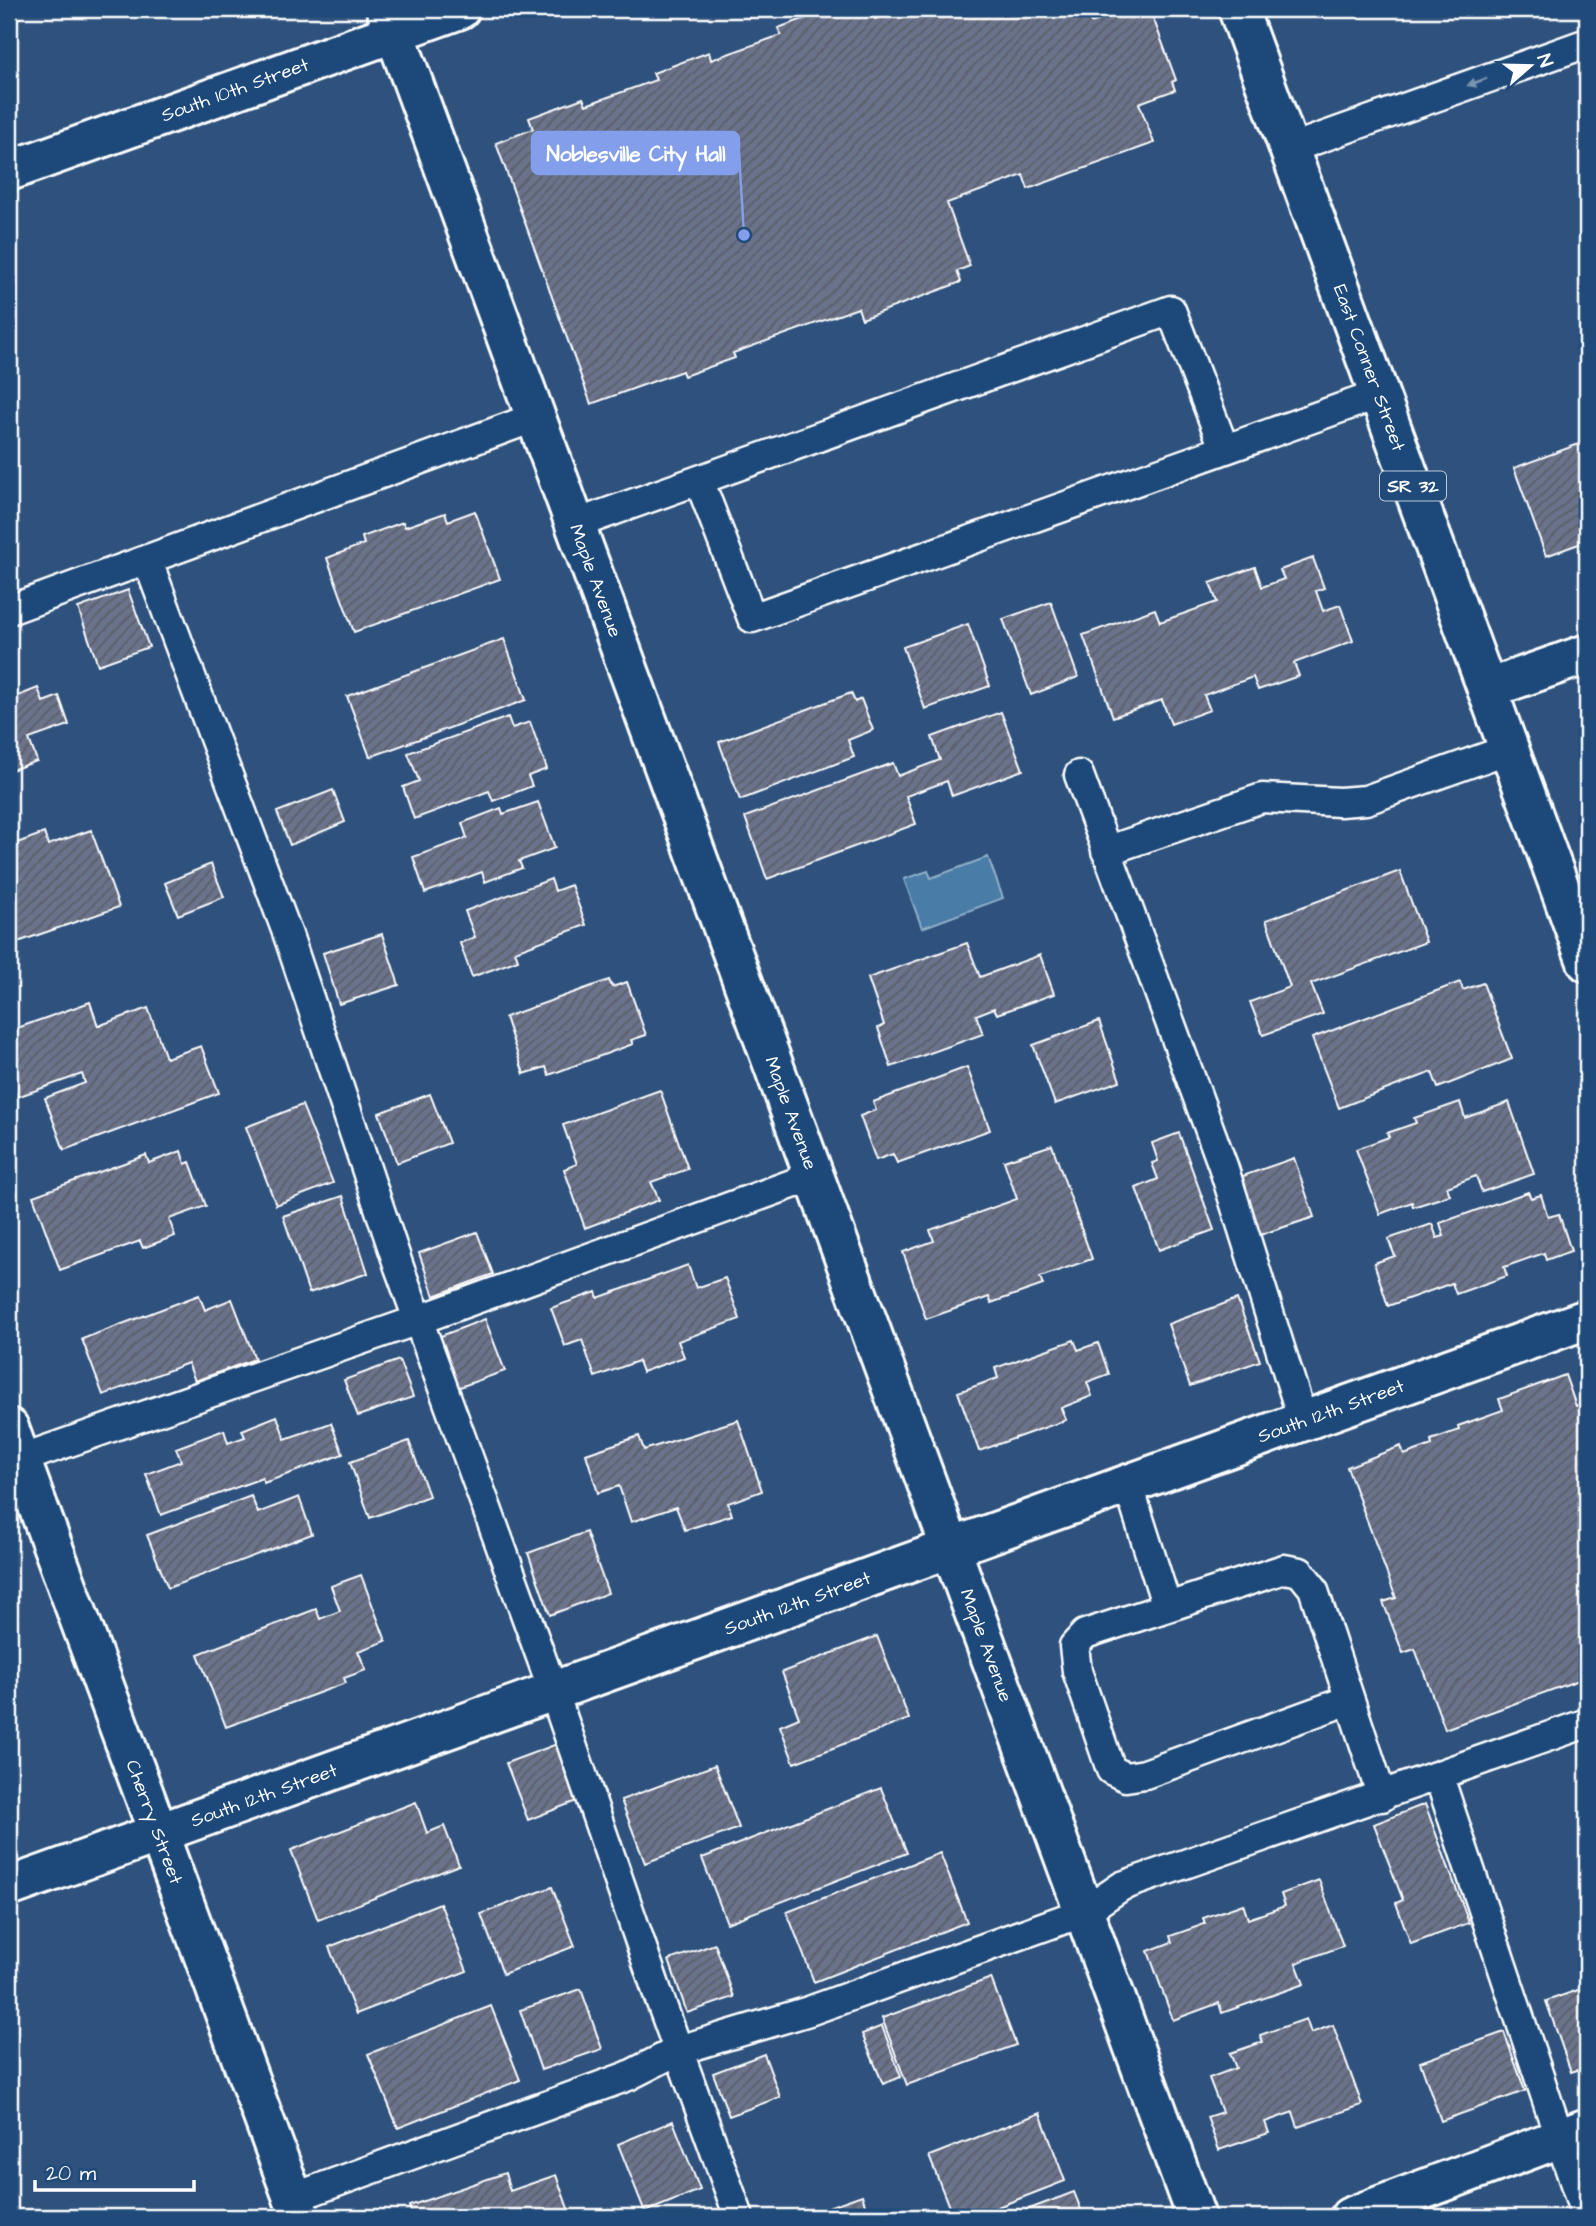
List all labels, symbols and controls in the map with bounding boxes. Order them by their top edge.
north arrow [1494,32,1564,102]
text: N [1530,50,1559,71]
street label: South 10th Street [157,51,313,129]
one-way arrow [1466,77,1487,88]
callout: Noblesville City Hall [532,132,739,174]
text: Noblesville City Hall [547,140,726,172]
street label: East Conner Street [1326,280,1412,455]
road number: SR 32 [1380,472,1446,500]
street label: Maple Avenue [563,520,629,641]
street label: Maple Avenue [758,1053,824,1173]
street label: South 12th Street [1254,1372,1408,1450]
street label: South 12th Street [720,1564,875,1642]
street label: Maple Avenue [953,1585,1019,1706]
street label: Cherry Street [119,1756,190,1888]
street label: South 12th Street [187,1756,341,1834]
scale bar [35,2149,194,2193]
text: 20 m [46,2159,97,2188]

